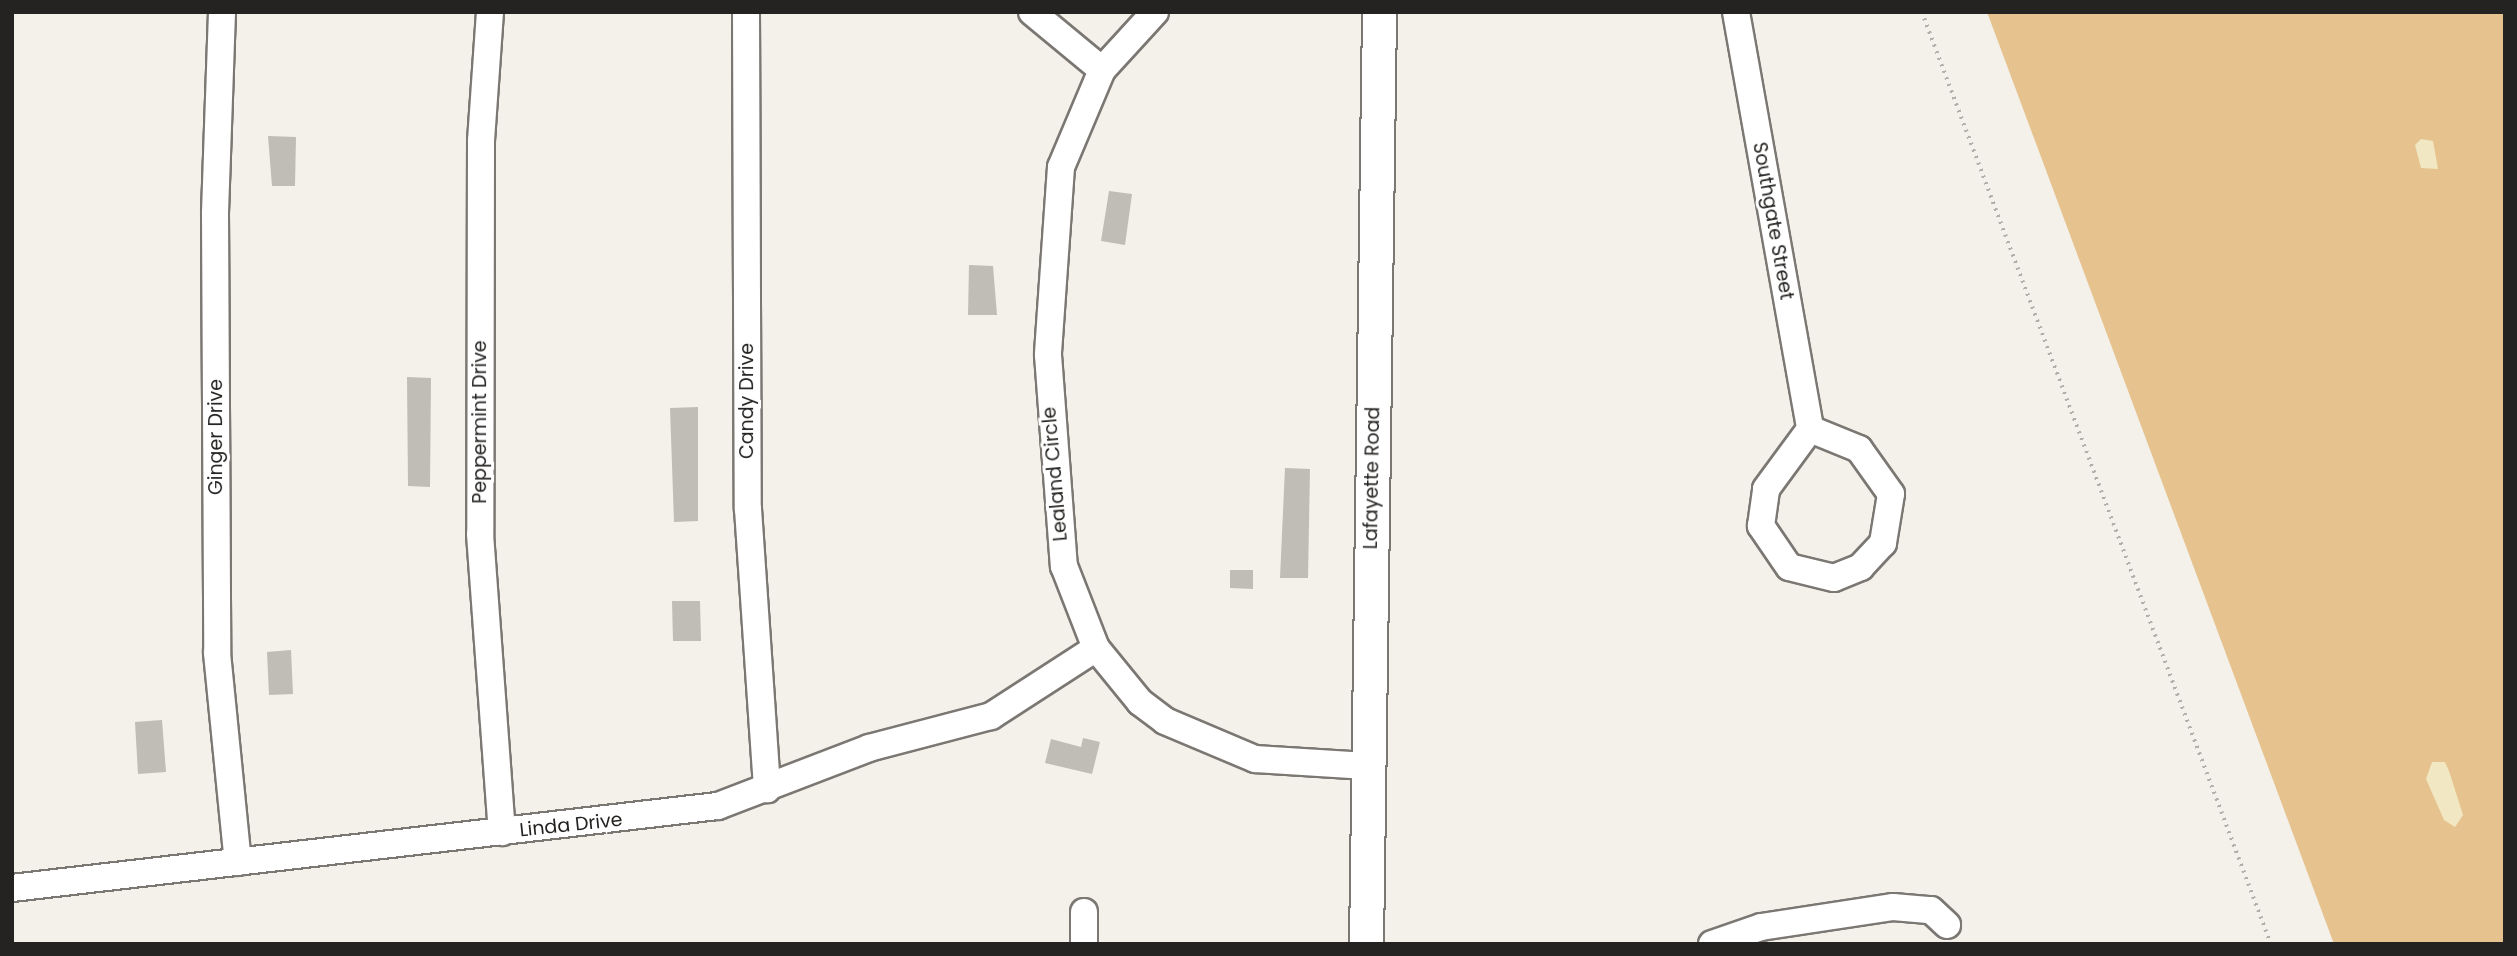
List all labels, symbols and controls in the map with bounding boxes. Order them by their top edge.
street label: Southgate Street [1748,140,1798,302]
street label: Peppermint Drive [469,340,491,504]
street label: Candy Drive [736,343,758,459]
street label: Ginger Drive [205,379,227,495]
street label: Lealand Circle [1038,406,1072,542]
street label: Lafayette Road [1359,406,1385,550]
street label: Linda Drive [518,808,624,842]

